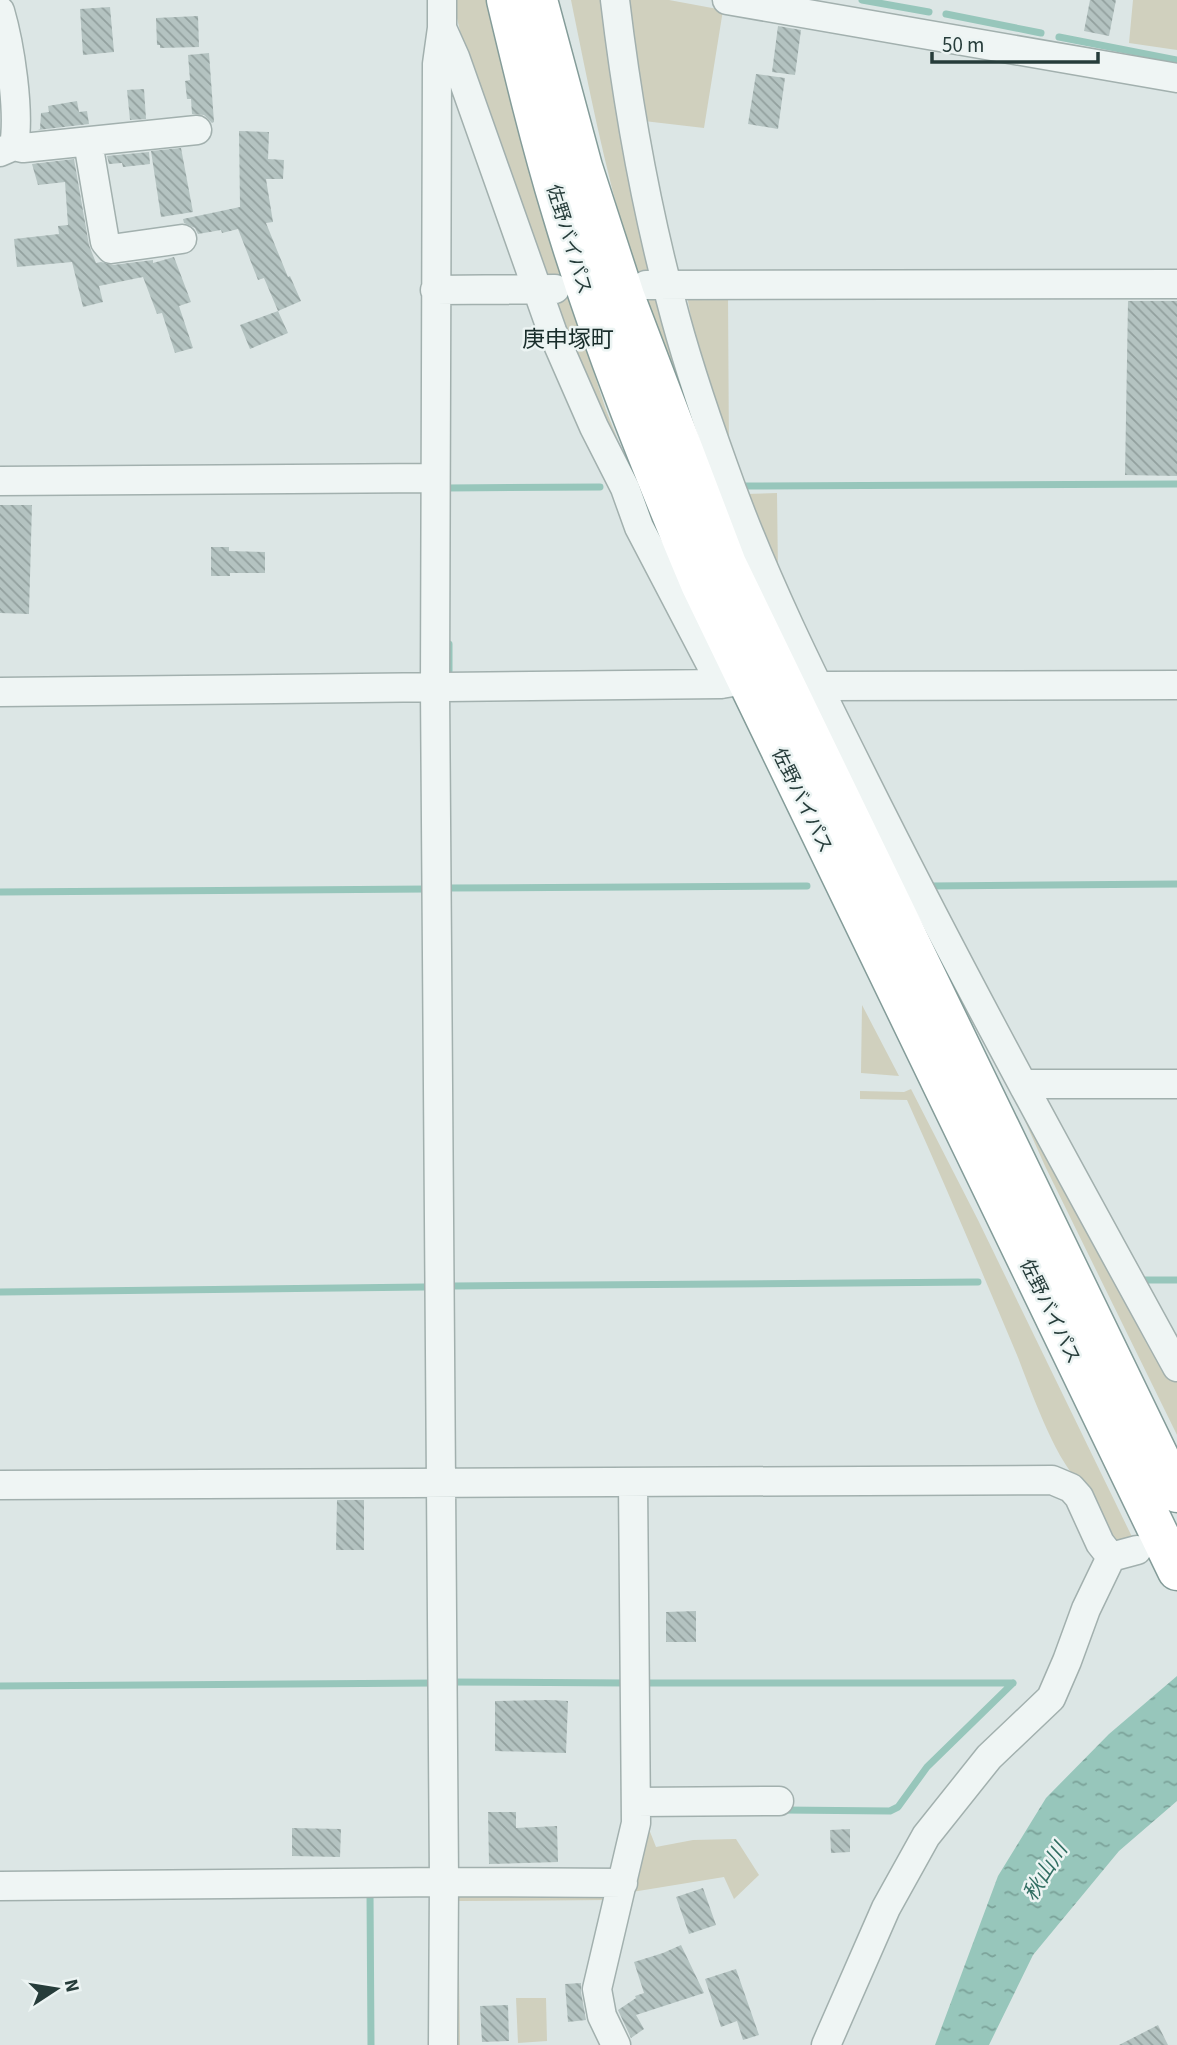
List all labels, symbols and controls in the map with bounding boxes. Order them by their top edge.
scale bar [932,21,1098,65]
text: 50 m [942,30,984,60]
street label: 佐野バイパス [539,181,598,298]
district label: 庚申塚町 [522,323,614,356]
street label: 佐野バイパス [765,744,839,858]
street label: 佐野バイパス [1013,1255,1087,1369]
water label: 秋山川 [1016,1836,1075,1907]
north arrow [21,1954,91,2024]
text: N [57,1977,86,1995]

